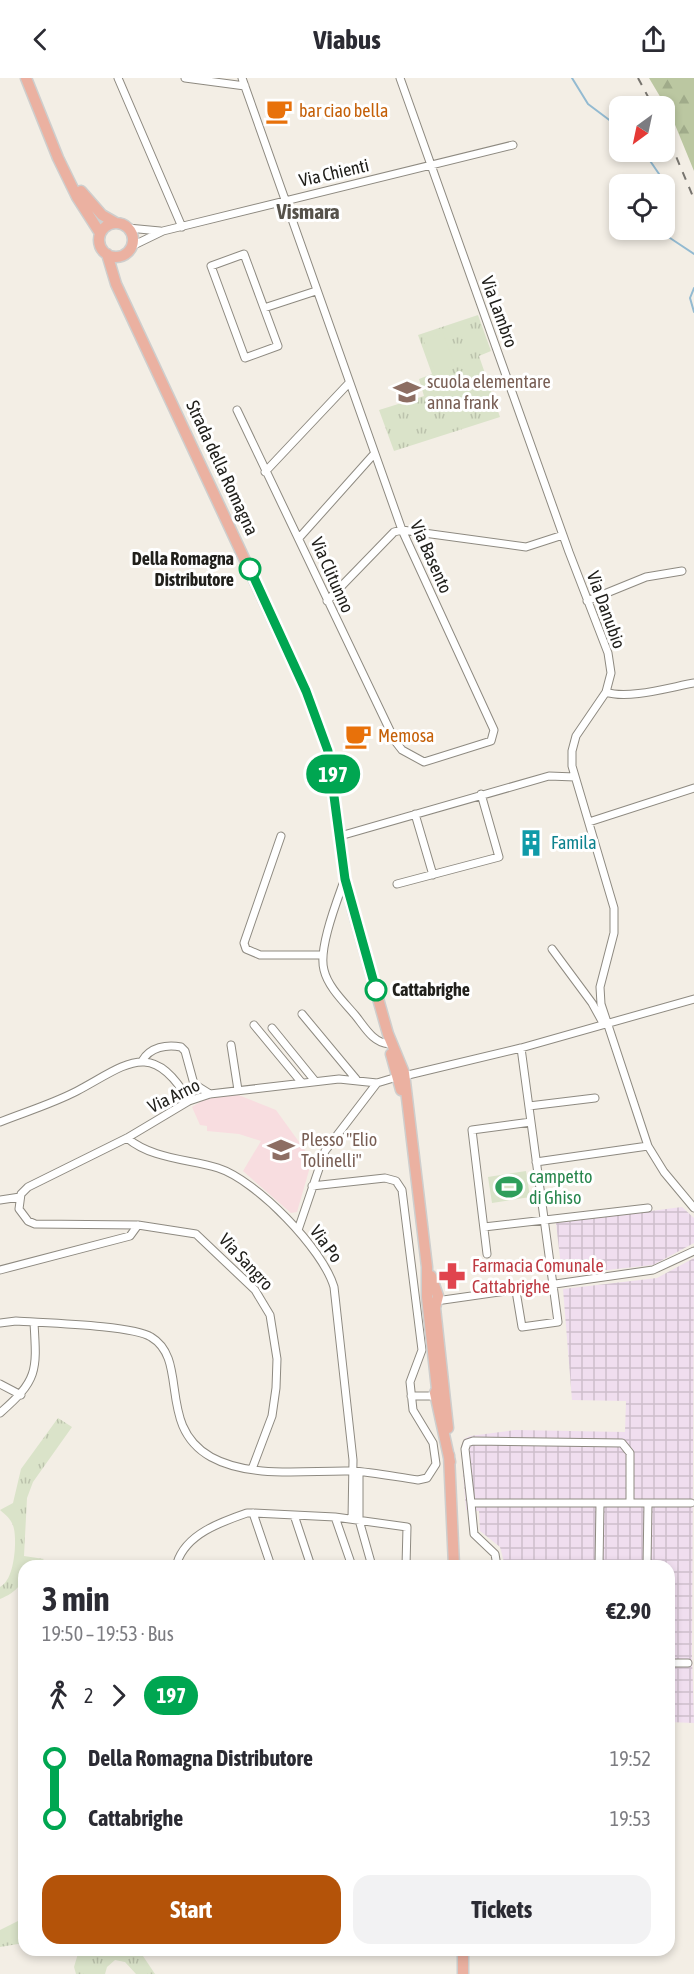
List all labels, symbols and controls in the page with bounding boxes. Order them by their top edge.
icon: back [24,23,57,56]
icon: share [637,23,670,56]
text: Viabus [313,24,381,55]
cafe icon: bar ciao bella [264,96,294,126]
north arrow [609,96,675,162]
map controls [609,96,675,240]
place label: bar ciao bella [299,100,388,121]
street label: Via Chienti [297,154,371,191]
button: locate [609,174,675,240]
district label: Vismara [276,199,340,223]
street label: Via Lambro [477,273,522,350]
place label: scuola elementare anna frank [427,371,551,413]
school or university icon: scuola elementare anna frank [392,377,422,407]
street label: Strada della Romagna [182,397,263,538]
street label: Via Basento [406,517,457,596]
street label: Via Clitunno [306,534,358,616]
place label: Della Romagna Distributore [132,548,234,590]
marker: Della Romagna Distributore [239,558,261,580]
street label: Via Danubio [583,568,630,651]
cafe icon: Memosa [343,721,373,751]
place label: Memosa [378,725,434,746]
line badge: 197 [298,754,368,794]
text: 197 [318,762,348,786]
building icon: Famila [516,828,546,858]
place label: Famila [551,832,597,853]
marker: Cattabrighe [365,979,387,1001]
place label: Cattabrighe [392,979,470,1000]
street label: Via Arno [144,1074,203,1117]
place label: Plesso "Elio Tolinelli" [301,1129,377,1171]
school or university icon: Plesso "Elio Tolinelli" [266,1135,296,1165]
place label: campetto di Ghiso [529,1166,592,1208]
sports icon: campetto di Ghiso [494,1172,524,1202]
street label: Via Po [306,1221,347,1266]
street label: Via Sangro [215,1229,278,1294]
place label: Farmacia Comunale Cattabrighe [472,1255,604,1297]
pharmacy icon: Farmacia Comunale Cattabrighe [437,1261,467,1291]
text: 3 min [42,1580,109,1618]
text: €2.90 [606,1598,651,1624]
text: 19:50 – 19:53 · Bus [42,1622,174,1645]
icon: walk [42,1679,75,1712]
icon: forward [102,1679,135,1712]
text: 197 [156,1683,186,1707]
text: 2 [84,1684,93,1707]
text: Della Romagna Distributore [88,1745,313,1771]
text: 19:52 [610,1747,651,1770]
text: Cattabrighe [88,1805,183,1831]
text: 19:53 [610,1807,651,1830]
button: Start [42,1875,341,1944]
button: Tickets [353,1875,651,1944]

